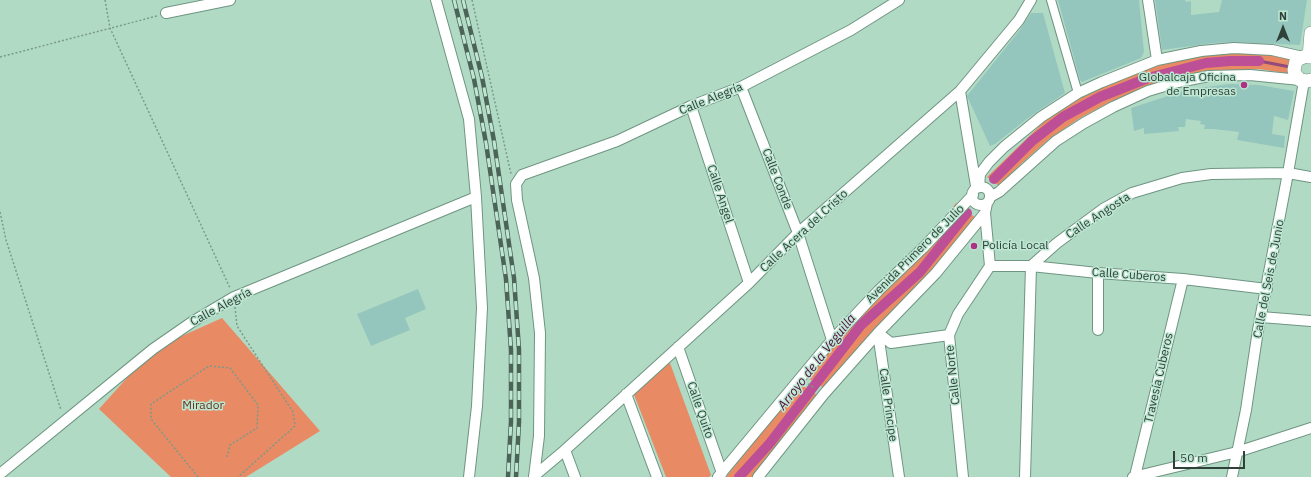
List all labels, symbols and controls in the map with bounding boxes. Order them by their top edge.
north arrow [1263,8,1303,48]
text: N [1279,9,1287,23]
place label: Globalcaja Oficina de Empresas [1139,71,1236,99]
street label: Calle Alegría [677,80,745,118]
marker: Globalcaja Oficina de Empresas [1239,80,1249,90]
street label: Calle Conde [759,146,795,212]
street label: Calle Angel [704,163,736,225]
street label: Calle Acera del Cristo [757,187,851,275]
street label: Calle Angosta [1063,190,1133,242]
street label: Avenida Primero de Julio [863,202,967,306]
street label: Calle del Seis de Junio [1250,218,1288,340]
place label: Policía Local [982,239,1049,253]
marker: Policía Local [969,241,979,251]
street label: Calle Cuberos [1091,265,1167,285]
street label: Calle Alegría [188,285,254,329]
water label: Arroyo de la Veguilla [775,311,859,413]
street label: Travesía Cuberos [1142,331,1176,425]
street label: Calle Norte [943,344,963,406]
street label: Calle Principe [876,368,900,442]
street label: Calle Quito [684,380,716,440]
park label: Mirador [182,399,224,413]
scale bar [1175,443,1247,469]
text: 50 m [1180,450,1208,465]

